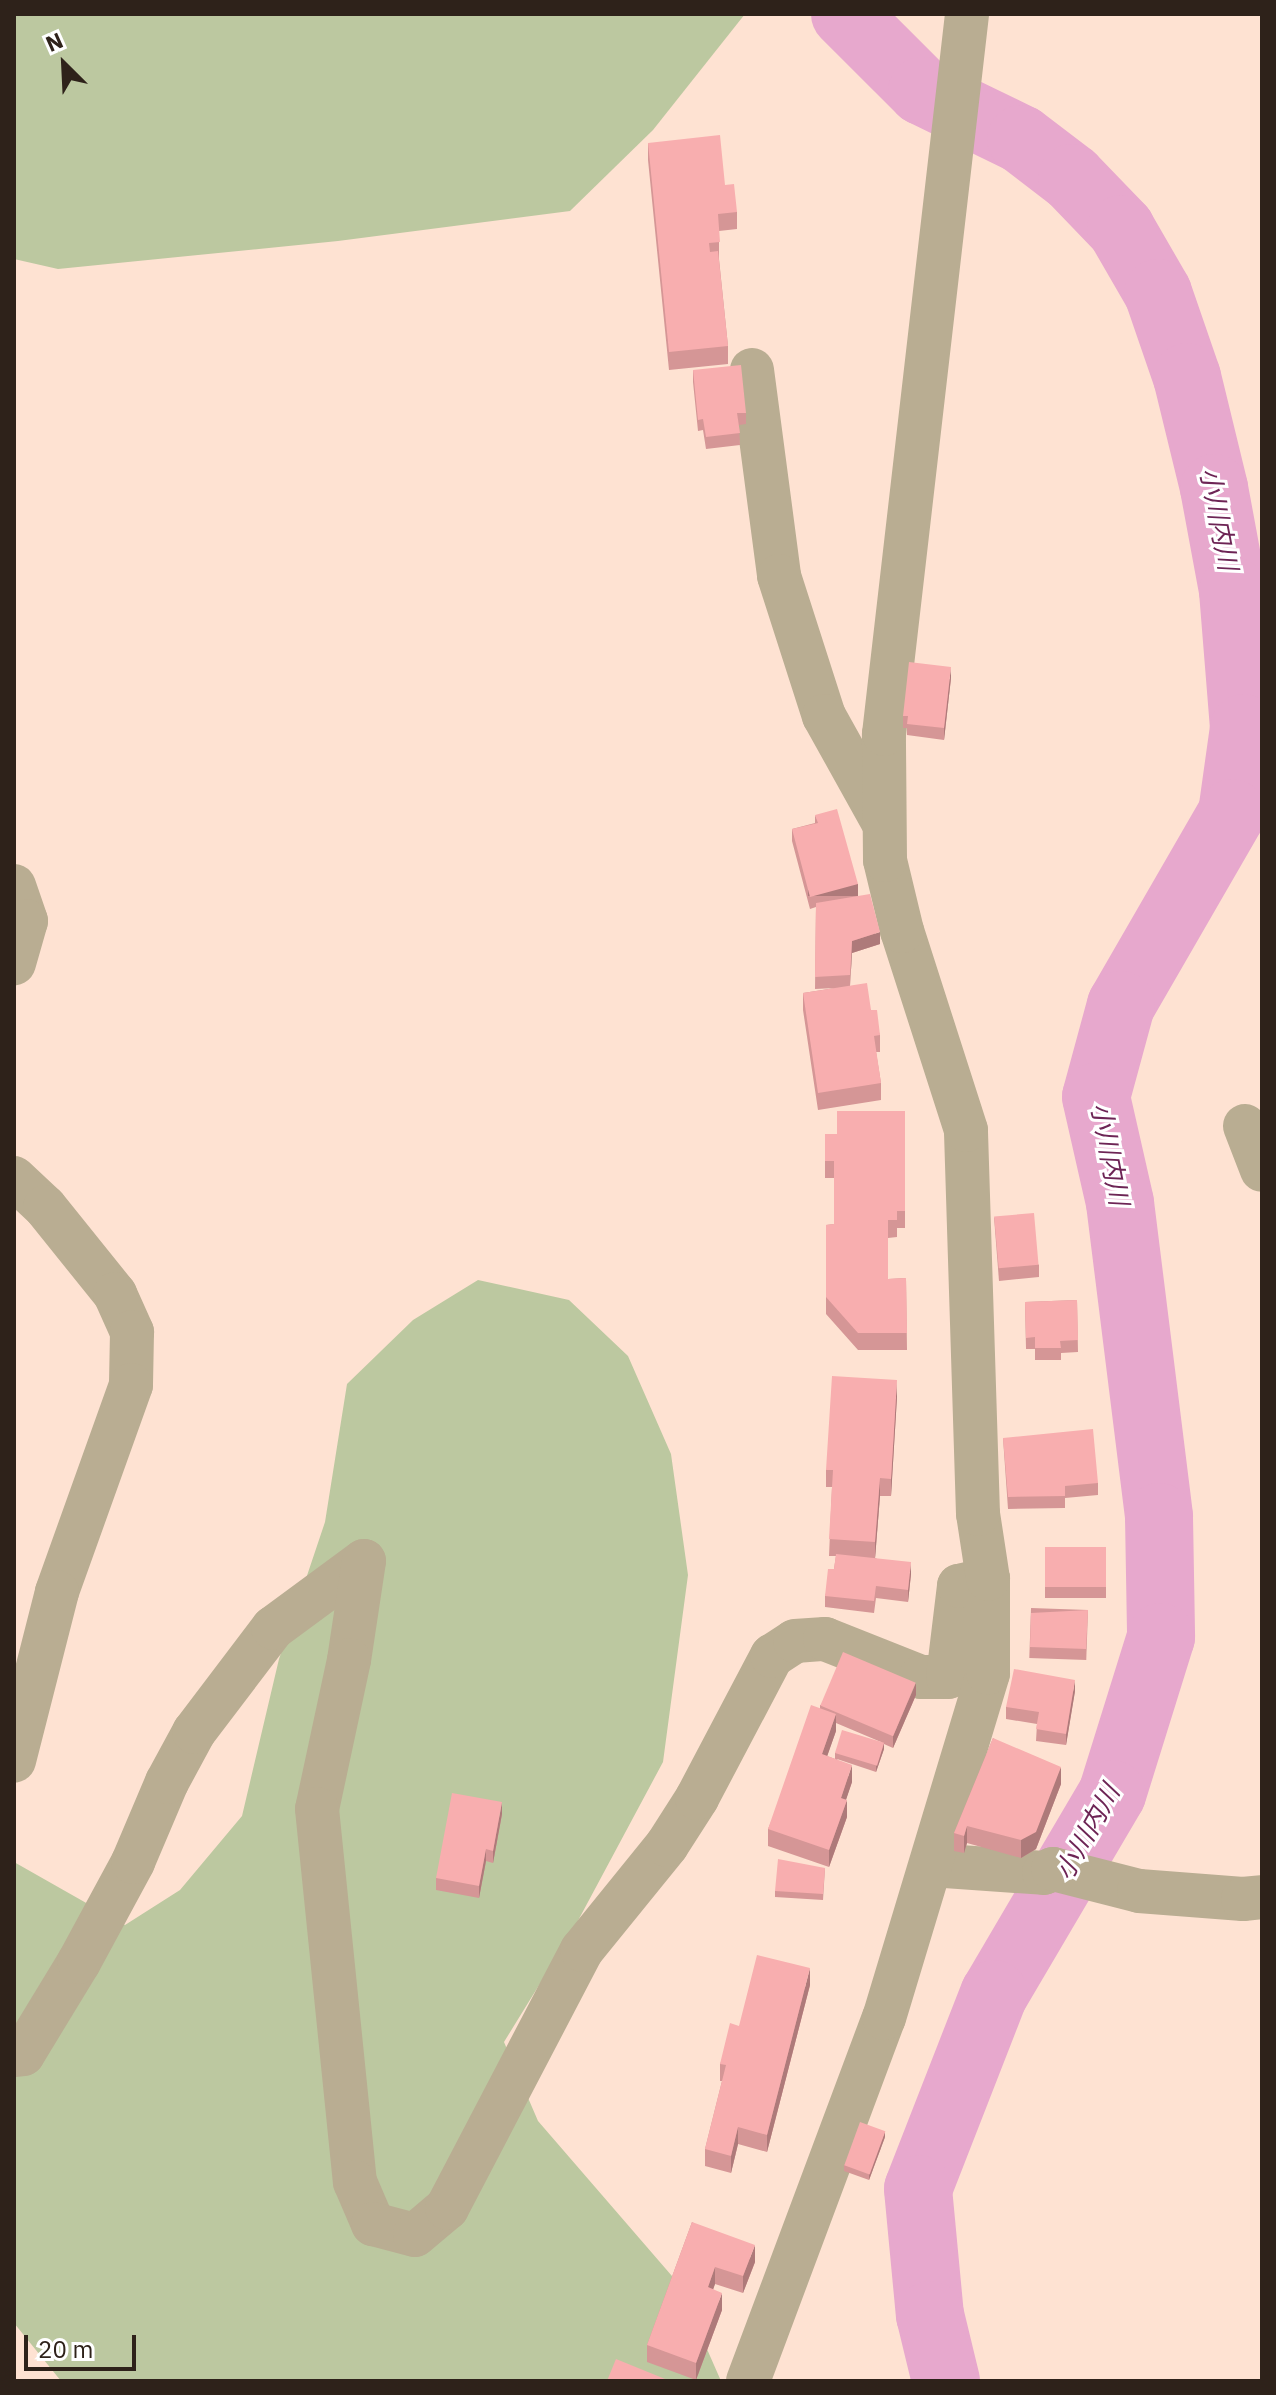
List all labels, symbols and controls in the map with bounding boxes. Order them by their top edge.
north arrow [24,24,104,104]
text: N [41,25,67,58]
water label: 小川内川 [1194,465,1244,573]
water label: 小川内川 [1085,1100,1135,1208]
water label: 小川内川 [1048,1779,1126,1885]
scale bar [28,2319,140,2369]
text: 20 m [38,2333,93,2365]

